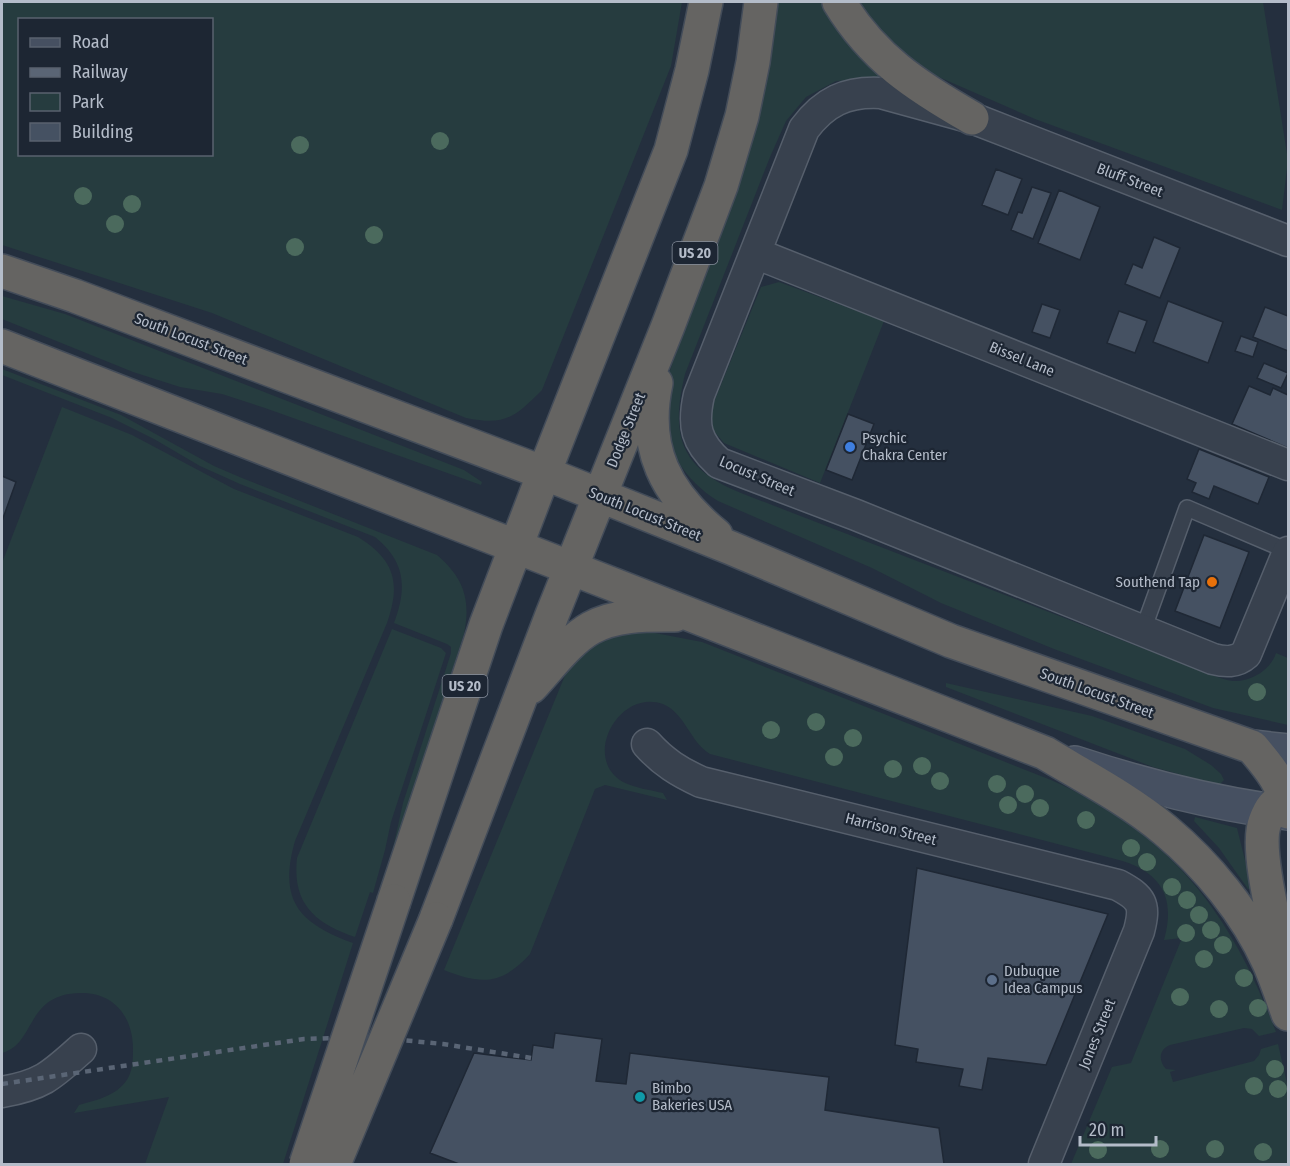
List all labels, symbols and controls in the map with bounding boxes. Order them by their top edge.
legend [18,18,213,156]
text: Road [72,31,109,53]
text: Railway [72,61,128,83]
text: Park [72,91,105,113]
text: Building [72,121,133,143]
street label: Bluff Street [1094,159,1166,201]
road number: US 20 [672,242,718,264]
street label: South Locust Street [132,309,250,369]
street label: Bissel Lane [987,338,1057,380]
street label: Dodge Street [603,390,649,470]
place label: Psychic Chakra Center [862,429,948,464]
marker: Psychic Chakra Center [843,440,857,454]
street label: Locust Street [717,452,797,500]
street label: South Locust Street [586,483,704,545]
place label: Southend Tap [1116,573,1200,591]
marker: Southend Tap [1205,575,1219,589]
street label: South Locust Street [1038,664,1156,722]
road number: US 20 [442,675,488,697]
street label: Harrison Street [844,809,939,849]
place label: Dubuque Idea Campus [1004,962,1083,997]
marker: Dubuque Idea Campus [985,973,999,987]
street label: Jones Street [1075,996,1119,1072]
place label: Bimbo Bakeries USA [652,1079,732,1114]
marker: Bimbo Bakeries USA [633,1090,647,1104]
scale bar [1080,1109,1156,1147]
text: 20 m [1089,1119,1124,1141]

